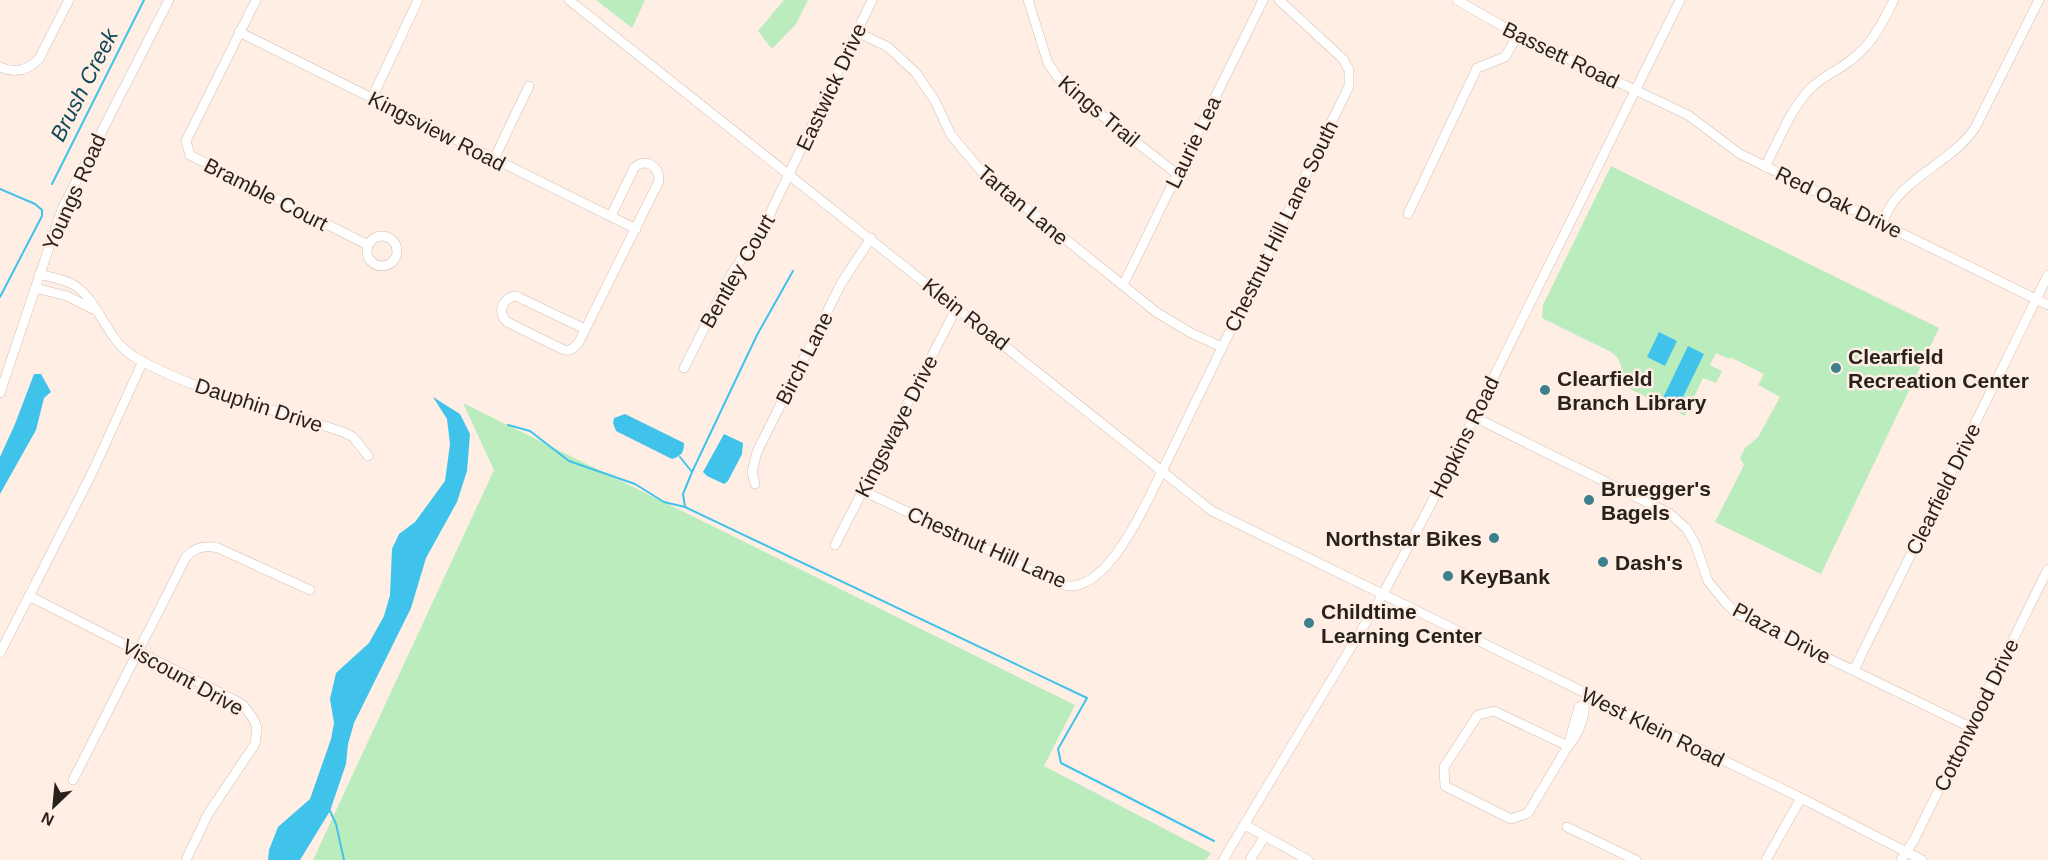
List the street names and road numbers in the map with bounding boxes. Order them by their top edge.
street label: Bassett Road [1499,17,1623,93]
street label: Eastwick Drive [791,20,871,154]
street label: Kings Trail [1054,71,1144,151]
street label: Kingsview Road [365,87,509,175]
street label: Laurie Lea [1161,92,1225,192]
street label: Chestnut Hill Lane South [1220,117,1342,335]
street label: Youngs Road [38,130,110,254]
street label: Bramble Court [200,153,332,235]
street label: Tartan Lane [973,161,1073,249]
street label: Red Oak Drive [1772,161,1906,243]
street label: Bentley Court [695,210,779,332]
street label: Klein Road [918,273,1014,355]
street label: Birch Lane [771,308,837,408]
street label: Kingswaye Drive [850,351,942,501]
street label: Hopkins Road [1425,373,1503,501]
street label: Dauphin Drive [192,374,326,436]
street label: Clearfield Drive [1901,419,1985,559]
street label: Chestnut Hill Lane [904,502,1070,592]
street label: Plaza Drive [1729,598,1835,668]
street label: Viscount Drive [118,634,248,720]
street label: Cottonwood Drive [1929,635,2023,795]
street label: West Klein Road [1578,682,1728,772]

